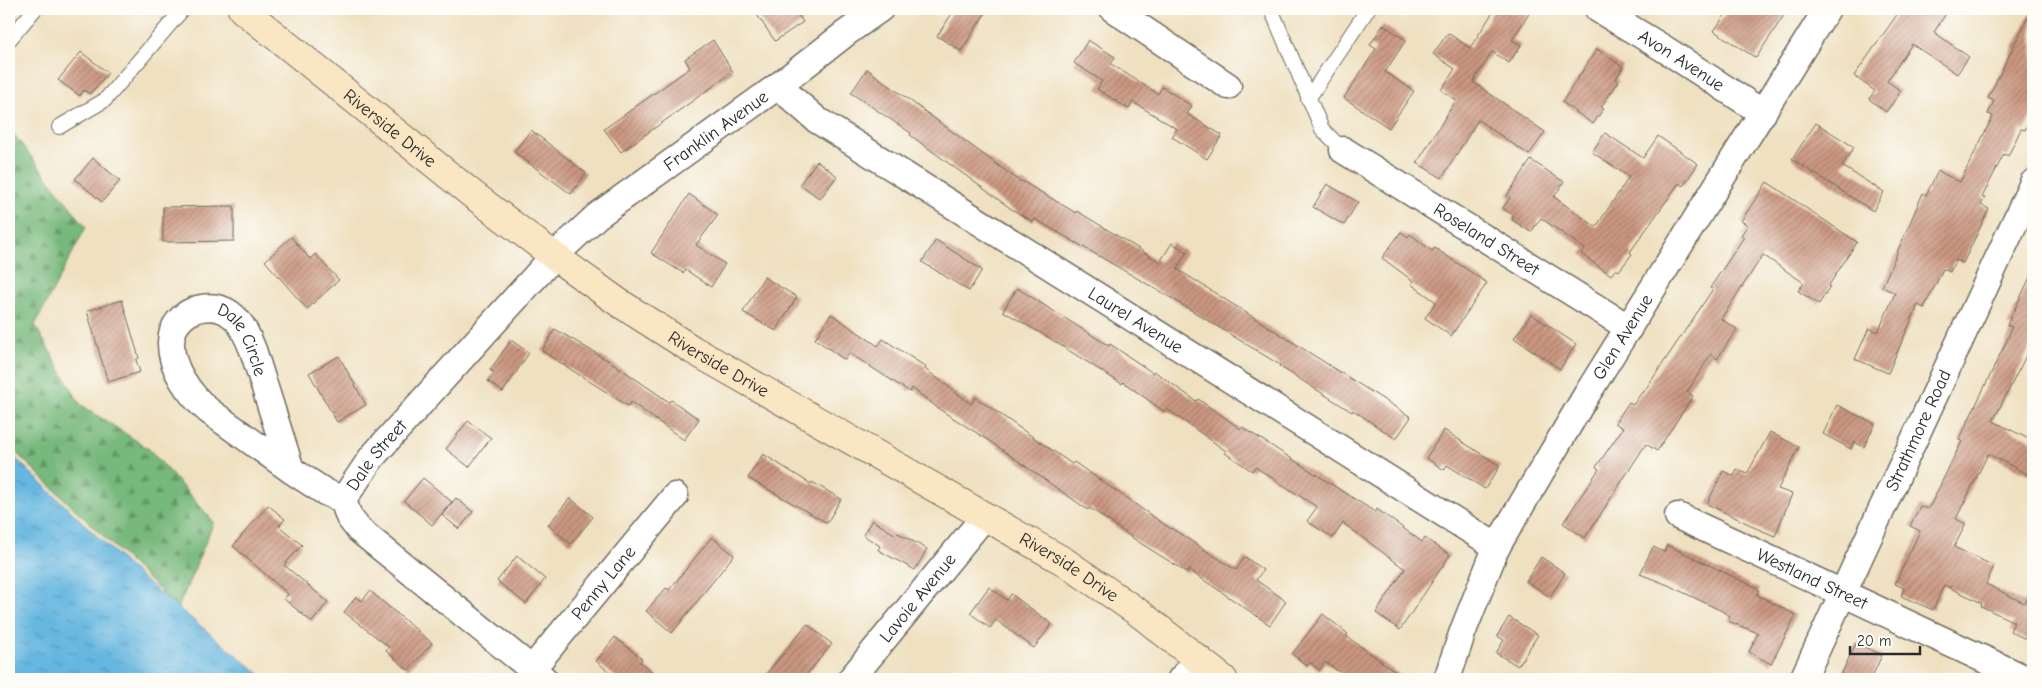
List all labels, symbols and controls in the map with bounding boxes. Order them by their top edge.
street label: Avon Avenue [1635,25,1728,96]
street label: Riverside Drive [339,84,441,172]
street label: Franklin Avenue [659,86,772,175]
street label: Roseland Street [1430,199,1544,280]
street label: Laurel Avenue [1084,283,1187,358]
street label: Glen Avenue [1588,290,1657,384]
street label: Dale Circle [214,298,271,379]
street label: Riverside Drive [664,326,773,402]
street label: Strathmore Road [1881,367,1955,494]
street label: Dale Street [342,415,412,495]
street label: Riverside Drive [1016,528,1122,606]
street label: Penny Lane [567,542,640,624]
street label: Westland Street [1753,544,1872,614]
street label: Lavoie Avenue [875,549,960,647]
scale bar [1850,623,1920,655]
text: 20 m [1857,632,1891,650]

